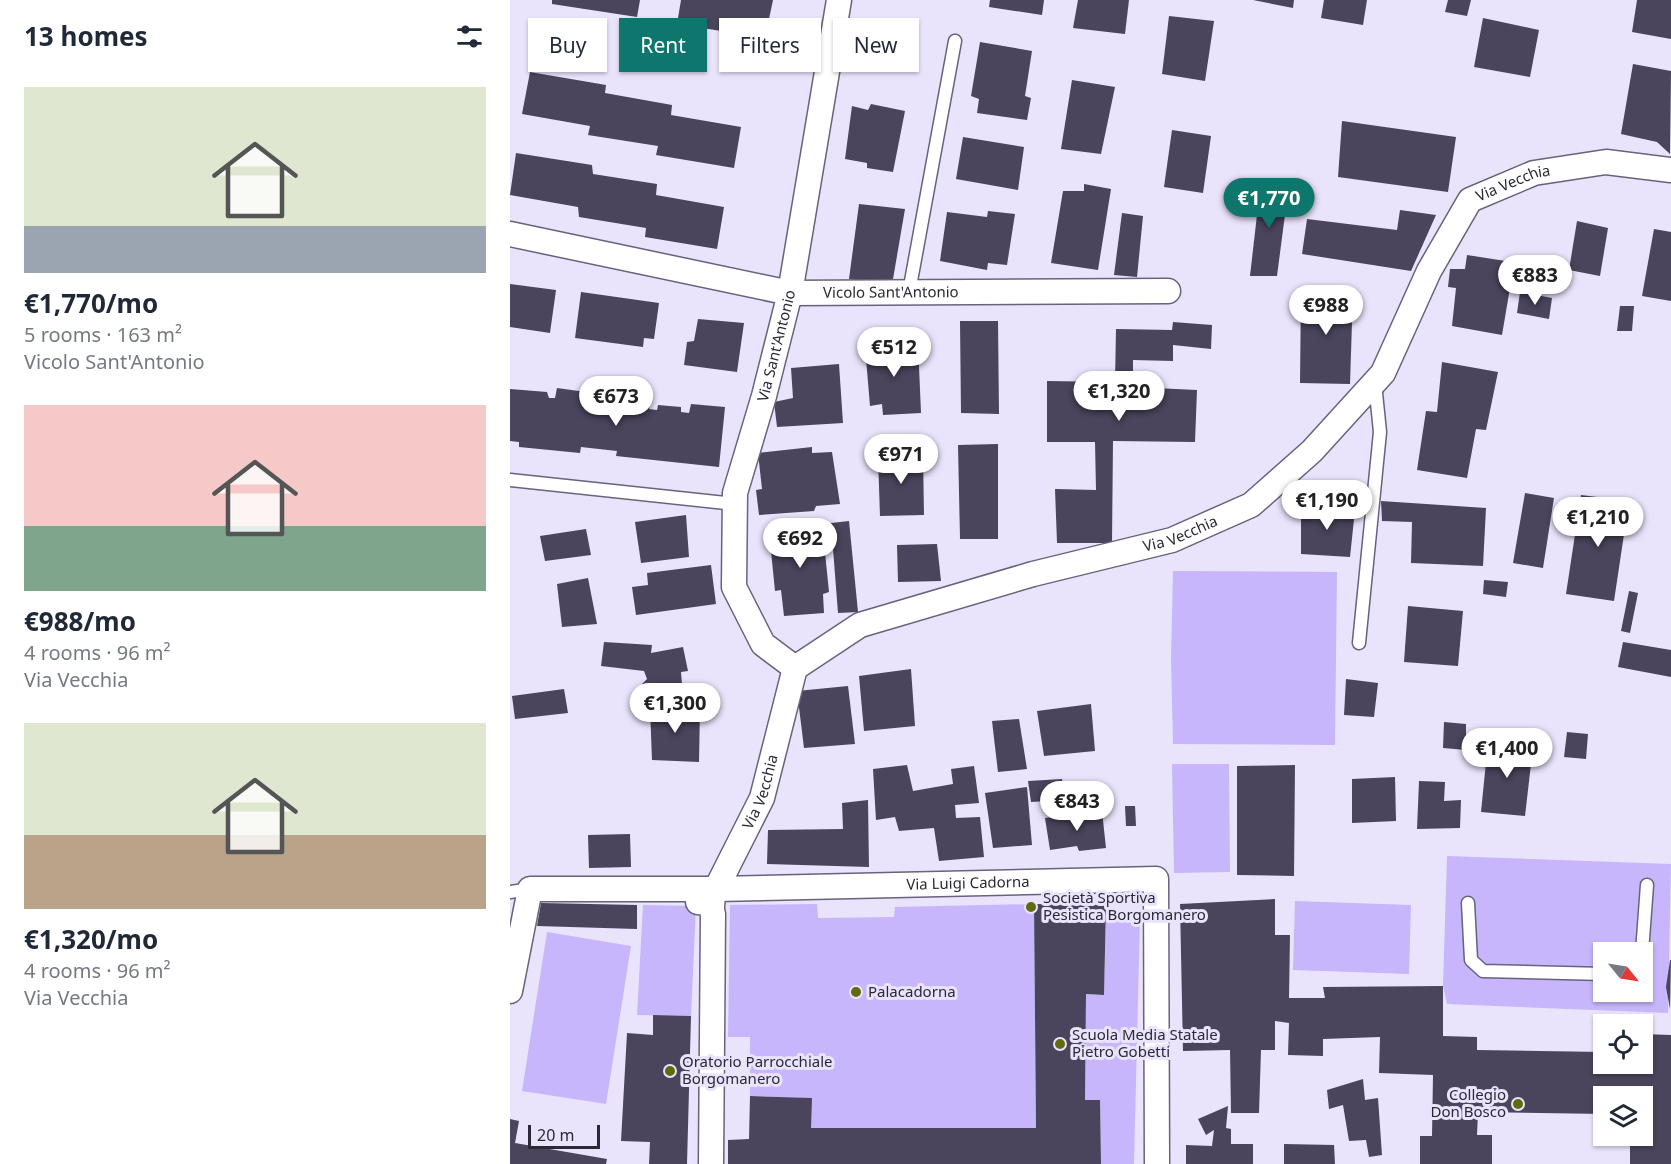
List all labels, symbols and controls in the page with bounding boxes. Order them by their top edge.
text: 13 homes [24,18,148,54]
chip: Buy [528,18,607,72]
chip: Rent [619,18,707,72]
chip: Filters [719,18,821,72]
chip: New [833,18,919,72]
icon: filters [453,20,486,53]
icon: home [201,126,309,234]
street label: Via Vecchia [1472,160,1551,205]
pin: €1,770 [1220,178,1318,229]
text: €1,770 [1238,184,1300,211]
pin: €883 [1499,255,1571,306]
text: €883 [1512,261,1558,288]
street label: Vicolo Sant'Antonio [823,281,959,302]
text: €1,770/mo [24,285,158,321]
pin: €988 [1290,285,1362,336]
street label: Via Sant'Antonio [752,287,799,404]
text: €988 [1303,291,1349,318]
text: 5 rooms · 163 m² [24,321,182,348]
pin: €512 [858,327,930,378]
text: €512 [871,333,917,360]
text: Vicolo Sant'Antonio [24,348,205,375]
pin: €1,320 [1070,371,1168,422]
pin: €673 [580,376,652,427]
text: €1,320 [1088,377,1150,404]
text: €673 [593,382,639,409]
pin: €971 [865,434,937,485]
text: €971 [878,440,924,467]
icon: home [201,444,309,552]
pin: €1,190 [1278,480,1376,531]
text: €1,190 [1296,486,1358,513]
pin: €1,210 [1549,497,1647,548]
text: €1,210 [1567,503,1629,530]
street label: Via Vecchia [1141,510,1220,556]
pin: €692 [764,518,836,569]
text: €692 [777,524,823,551]
text: €988/mo [24,603,136,639]
text: 4 rooms · 96 m² [24,639,171,666]
text: Via Vecchia [24,666,128,693]
pin: €1,300 [626,683,724,734]
text: €1,300 [644,689,706,716]
pin: €1,400 [1458,728,1556,779]
text: €1,400 [1476,734,1538,761]
street label: Via Vecchia [737,752,782,832]
icon: home [201,762,309,870]
pin: €843 [1041,781,1113,832]
text: €843 [1054,787,1100,814]
street label: Via Luigi Cadorna [906,871,1030,894]
place label: Società Sportiva Pesistica Borgomanero [1043,887,1206,924]
marker: Società Sportiva Pesistica Borgomanero [1024,900,1038,914]
text: €1,320/mo [24,921,158,957]
north arrow [1593,942,1653,1002]
map controls [1593,942,1653,1146]
text: 4 rooms · 96 m² [24,957,171,984]
place label: Palacadorna [868,981,956,1001]
text: Via Vecchia [24,984,128,1011]
marker: Palacadorna [849,985,863,999]
button: locate [1593,1014,1653,1074]
place label: Scuola Media Statale Pietro Gobetti [1072,1024,1218,1061]
marker: Scuola Media Statale Pietro Gobetti [1053,1037,1067,1051]
place label: Oratorio Parrocchiale Borgomanero [682,1051,833,1088]
marker: Oratorio Parrocchiale Borgomanero [663,1064,677,1078]
place label: Collegio Don Bosco [1431,1084,1506,1121]
button: layers [1593,1086,1653,1146]
marker: Collegio Don Bosco [1511,1097,1525,1111]
scale bar [528,1122,600,1150]
text: 20 m [537,1124,574,1146]

